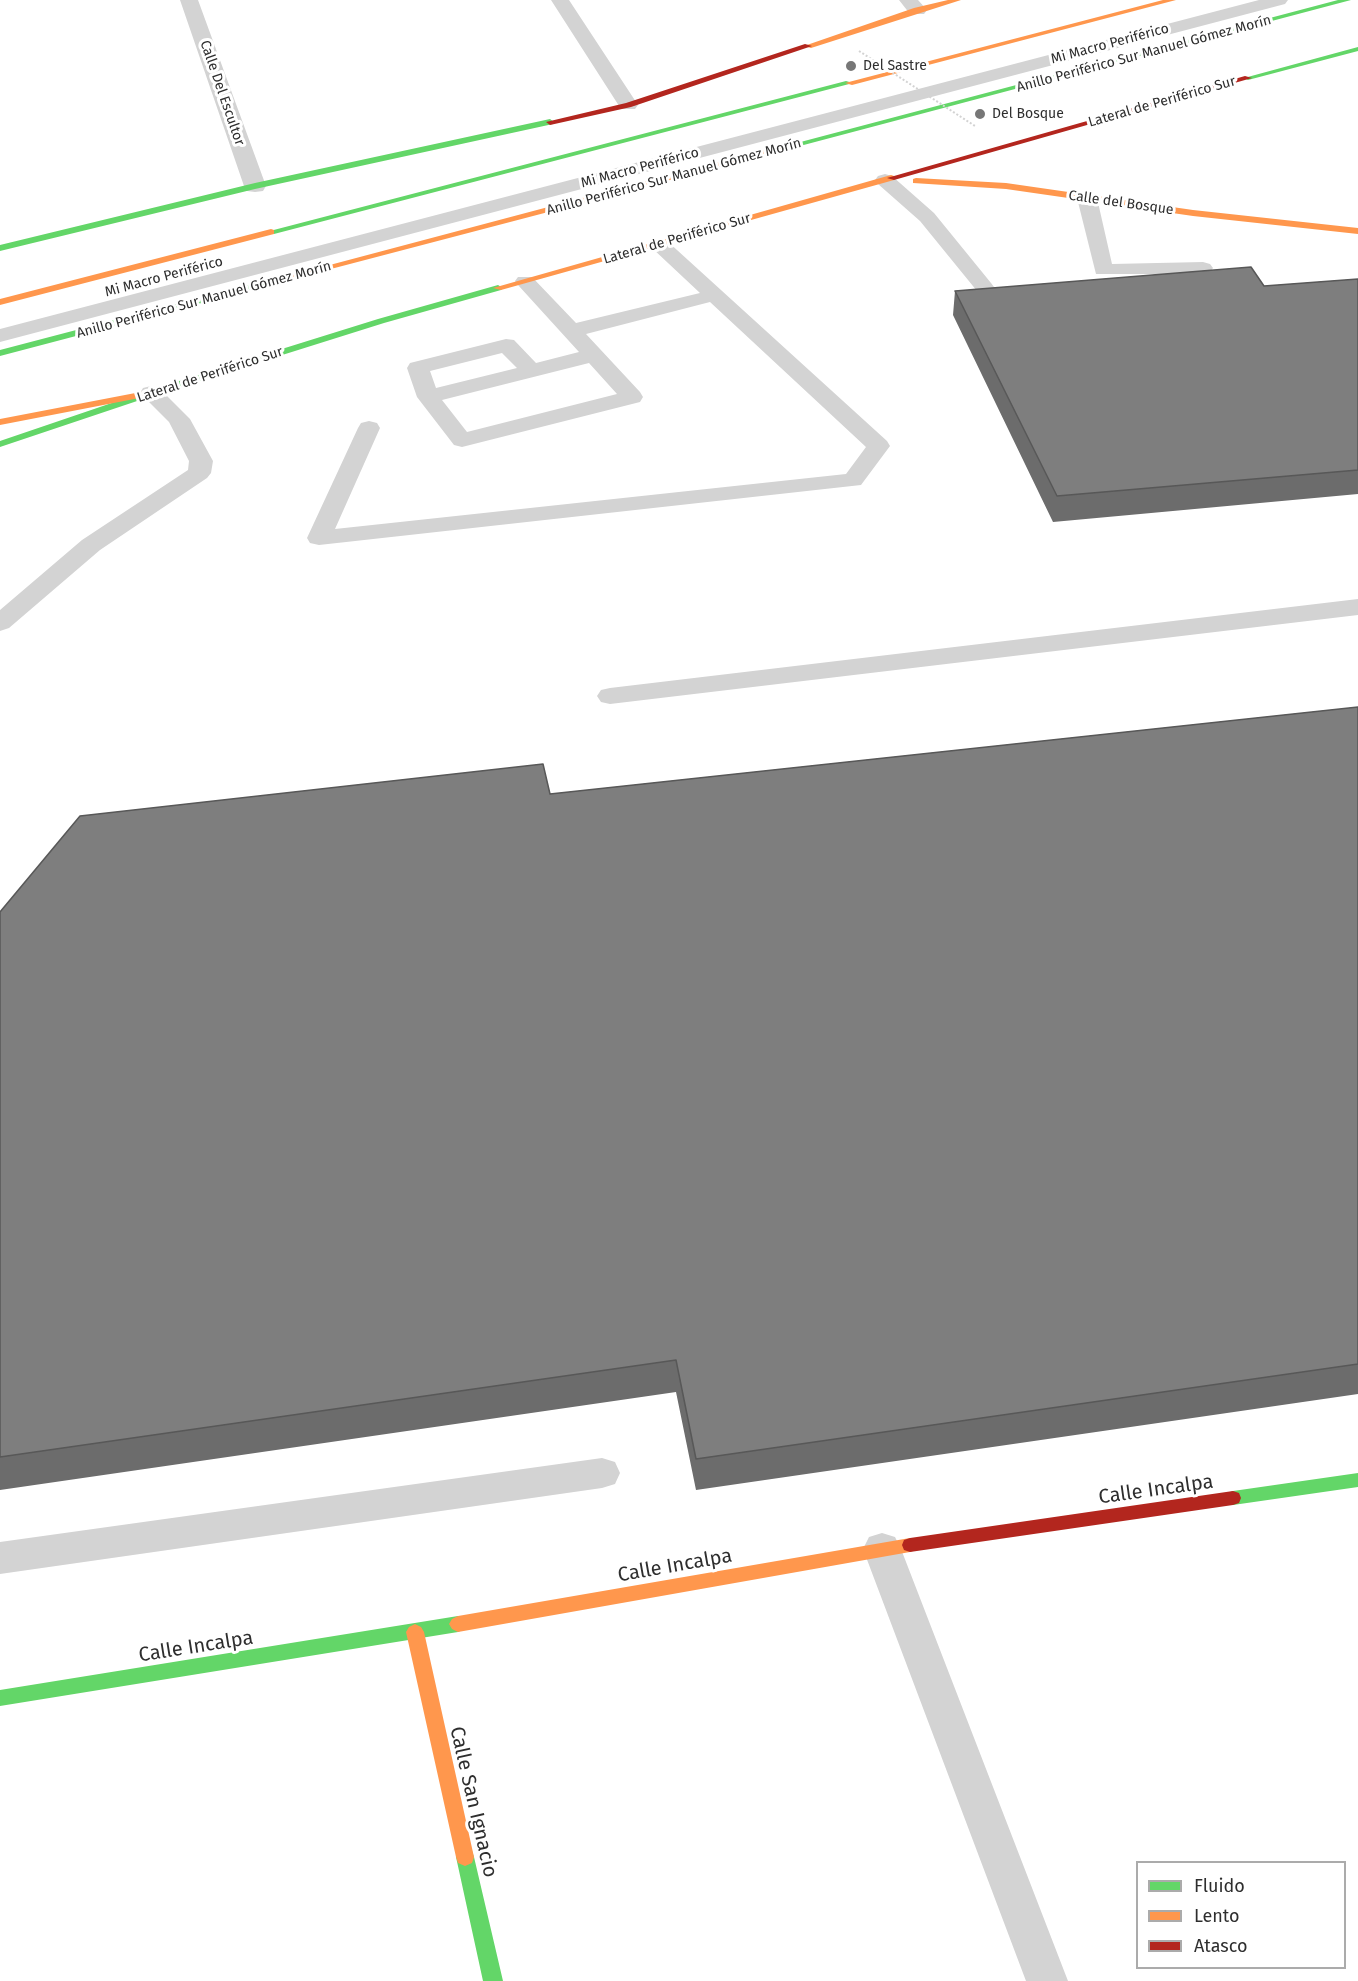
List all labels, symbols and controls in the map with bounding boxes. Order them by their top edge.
street label: Anillo Periférico Sur Manuel Gómez Morín [1015,12,1273,96]
street label: Mi Macro Periférico [1049,20,1171,68]
street label: Calle Del Escultor [196,38,248,148]
place label: Del Sastre [863,58,927,74]
marker: Del Sastre [844,59,858,73]
street label: Lateral de Periférico Sur [1086,73,1238,131]
place label: Del Bosque [992,106,1064,122]
marker: Del Bosque [973,107,987,121]
street label: Anillo Periférico Sur Manuel Gómez Morín [545,135,803,219]
street label: Mi Macro Periférico [579,144,701,192]
street label: Calle del Bosque [1067,187,1175,219]
street label: Lateral de Periférico Sur [601,210,753,268]
street label: Mi Macro Periférico [103,253,225,301]
street label: Anillo Periférico Sur Manuel Gómez Morín [75,258,333,342]
street label: Lateral de Periférico Sur [135,343,285,407]
street label: Calle Incalpa [1097,1470,1215,1510]
street label: Calle Incalpa [616,1544,734,1588]
street label: Calle Incalpa [137,1626,255,1668]
street label: Calle San Ignacio [444,1724,502,1880]
legend [1136,1861,1346,1969]
text: Fluido [1194,1875,1245,1897]
text: Lento [1194,1905,1240,1927]
text: Atasco [1194,1935,1247,1957]

